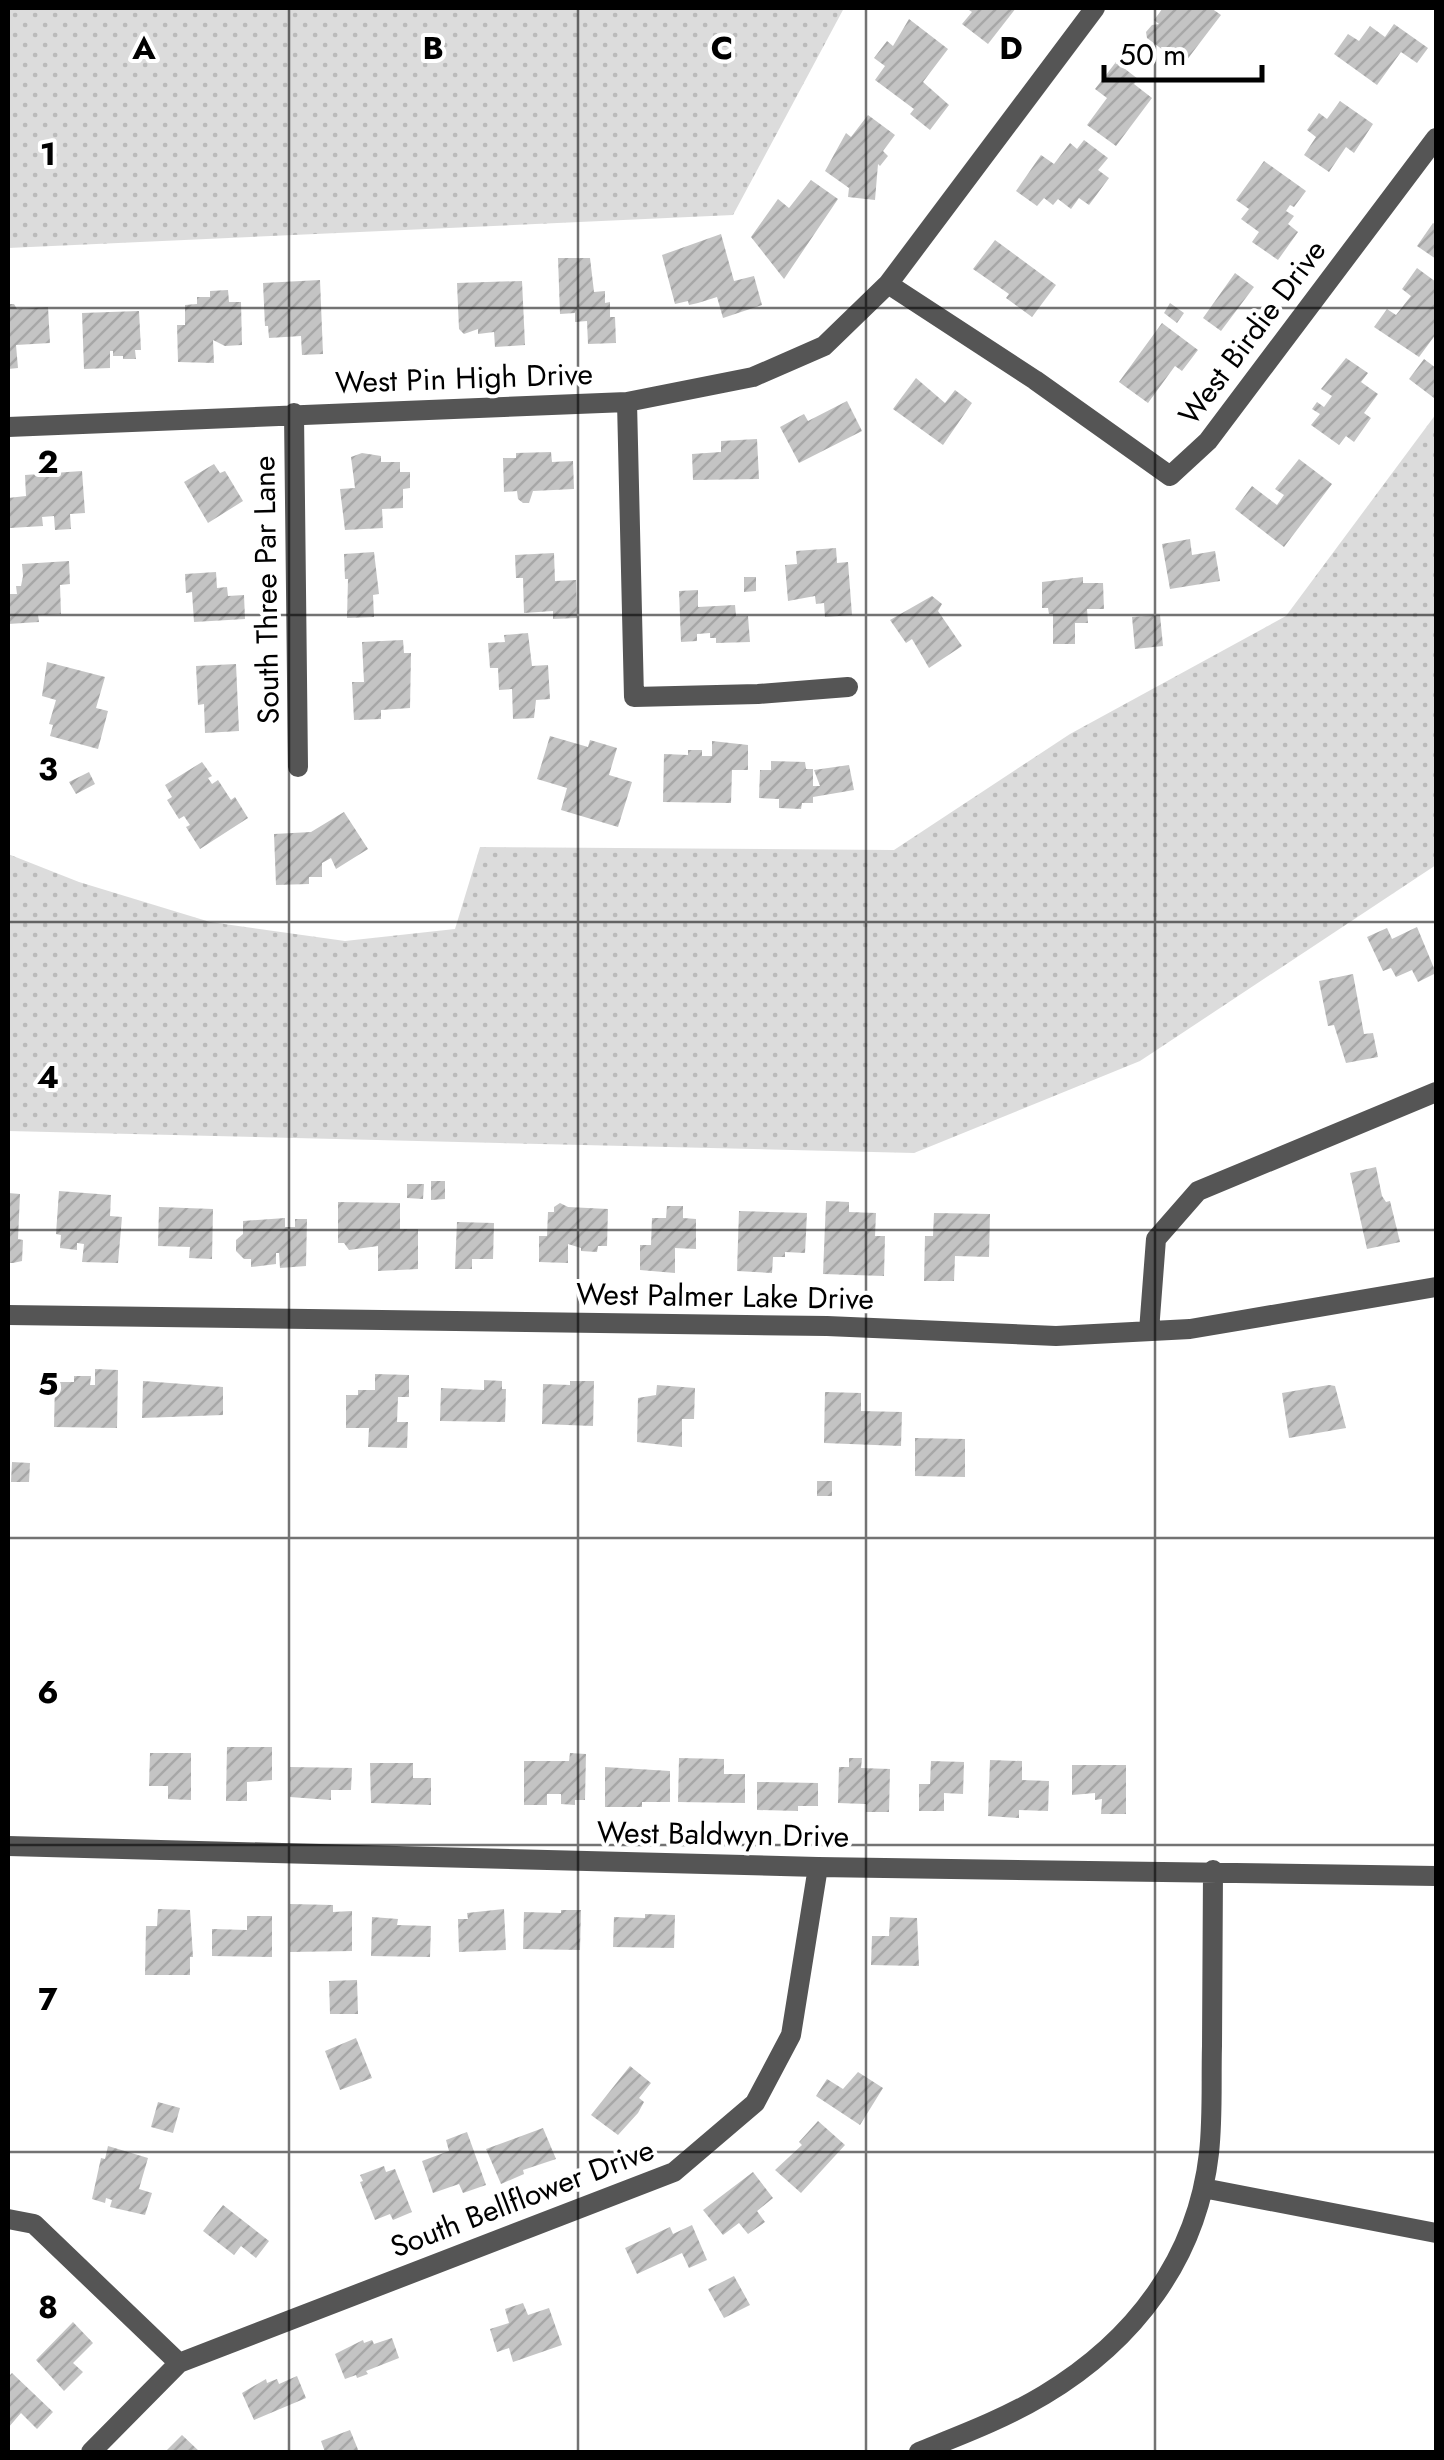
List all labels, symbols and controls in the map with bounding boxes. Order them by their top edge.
scale bar [1104,20,1262,82]
text: A [131,25,156,71]
text: B [422,25,444,71]
text: C [711,25,733,71]
text: D [999,25,1023,71]
text: 50 m [1119,33,1186,76]
text: 1 [40,131,56,177]
street label: West Birdie Drive [1168,230,1336,434]
street label: West Pin High Drive [334,352,594,404]
text: 2 [38,439,59,485]
street label: South Three Par Lane [242,455,290,725]
text: 3 [38,746,58,792]
text: 4 [37,1054,59,1100]
street label: West Palmer Lake Drive [576,1272,874,1320]
text: 5 [38,1361,58,1407]
text: 6 [37,1669,59,1715]
street label: West Baldwyn Drive [597,1810,849,1858]
text: 7 [38,1976,58,2022]
street label: South Bellflower Drive [384,2128,660,2268]
text: 8 [38,2284,58,2330]

